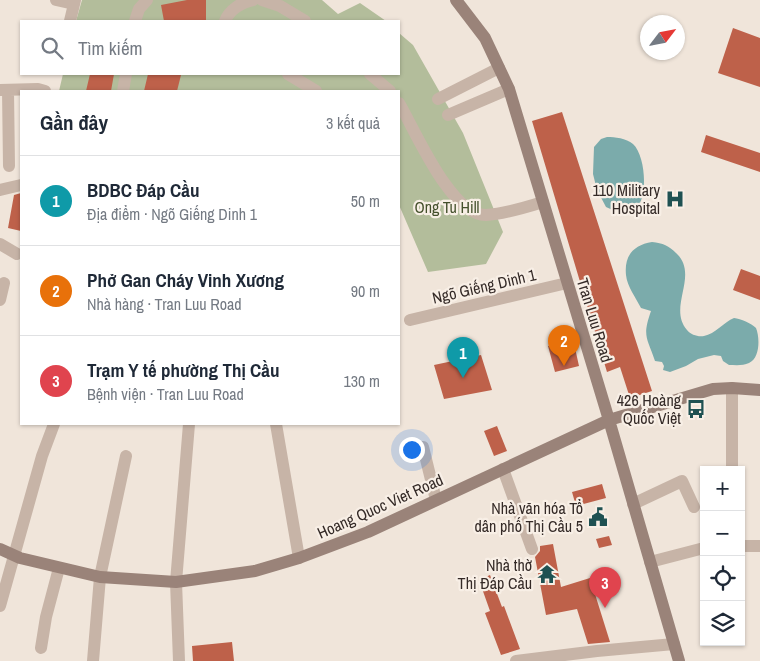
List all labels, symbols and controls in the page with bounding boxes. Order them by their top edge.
north arrow [640,15,685,60]
search box [20,20,400,75]
icon: search [38,34,66,62]
text: Tìm kiếm [78,35,143,61]
text: Gần đây [40,108,108,137]
text: 3 kết quả [326,112,380,134]
text: BDBC Đáp Cầu [87,177,200,203]
place label: 110 Military Hospital [592,179,660,219]
hospital icon: 110 Military Hospital [664,188,686,210]
text: 1 [52,190,60,212]
text: 50 m [351,190,380,212]
park label: Ong Tu Hill [414,196,480,218]
text: Địa điểm · Ngõ Giếng Dinh 1 [87,203,257,225]
street label: Ngõ Giếng Dinh 1 [430,263,539,309]
text: Phở Gan Cháy Vinh Xương [87,267,284,293]
street label: Tran Luu Road [572,275,618,365]
text: 2 [52,280,60,302]
text: 90 m [351,280,380,302]
text: Nhà hàng · Tran Luu Road [87,293,242,315]
pin: 2 [548,325,580,366]
pin: 1 [447,337,479,378]
text: Trạm Y tế phường Thị Cầu [87,357,280,383]
text: 3 [52,370,60,392]
text: 130 m [344,370,380,392]
text: Bệnh viện · Tran Luu Road [87,383,244,405]
place label: 426 Hoàng Quốc Việt [617,389,682,429]
bus stop icon: 426 Hoàng Quốc Việt [685,398,707,420]
your location [399,437,425,463]
map controls [700,466,745,646]
button: + [700,466,745,511]
street label: Hoang Quoc Viet Road [314,468,446,544]
place label: Nhà văn hóa Tổ dân phố Thị Cầu 5 [475,497,583,537]
public building icon: Nhà văn hóa Tổ dân phố Thị Cầu 5 [587,506,609,528]
button: − [700,511,745,556]
place label: Nhà thờ Thị Đáp Cầu [458,554,532,594]
button: locate [700,556,745,601]
temple icon: Nhà thờ Thị Đáp Cầu [536,563,558,585]
pin: 3 [589,567,621,608]
button: layers [700,601,745,646]

